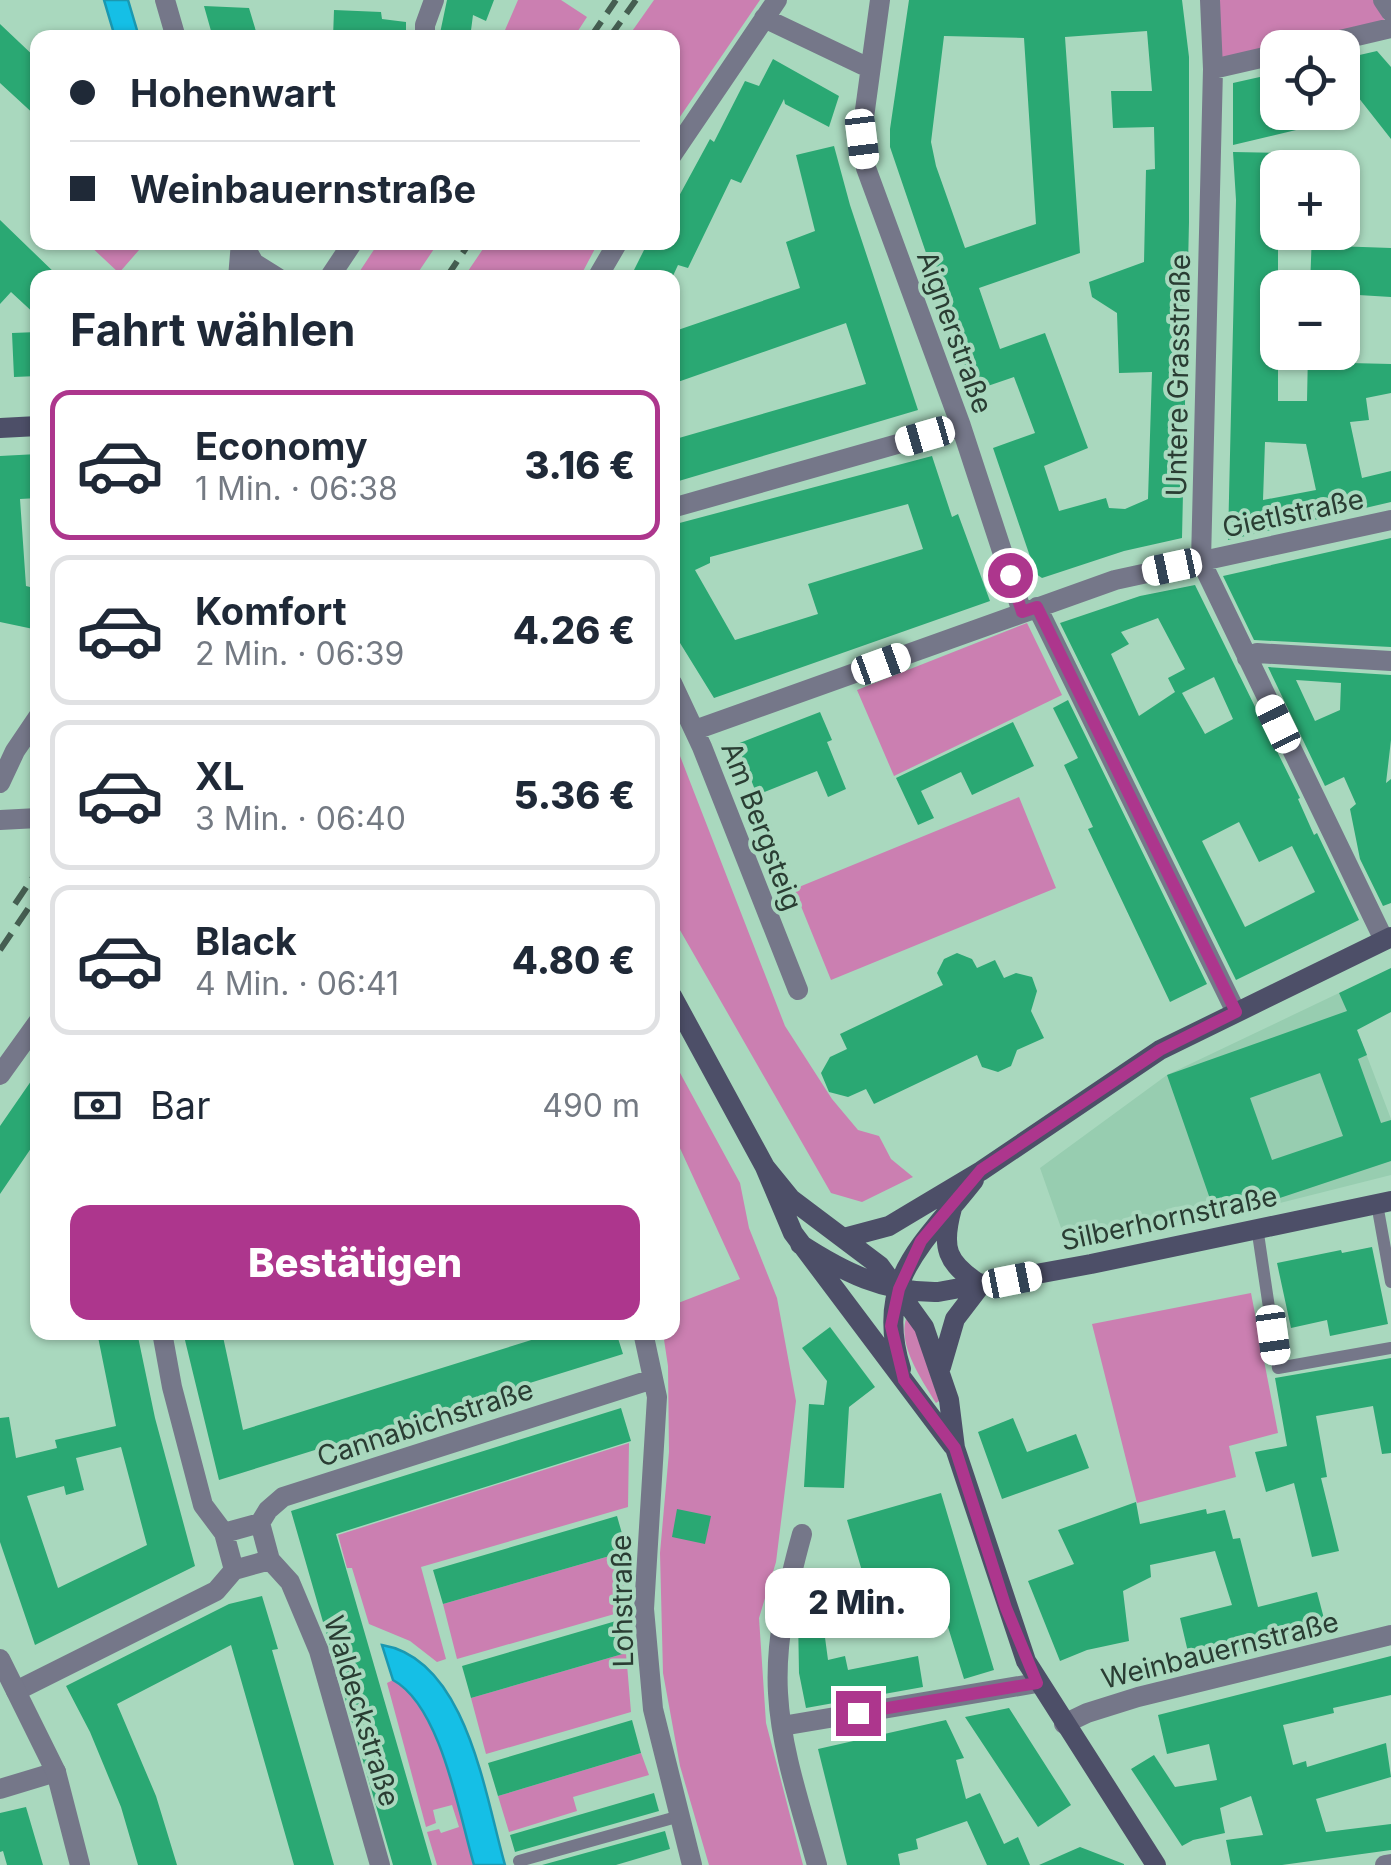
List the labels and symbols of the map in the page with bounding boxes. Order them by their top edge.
car [843,107,881,171]
street label: Aignerstraße [910,246,1000,418]
street label: Untere Grasstraße [1159,253,1197,497]
car [892,413,958,459]
street label: Gietlstraße [1219,481,1367,545]
car [1140,546,1204,588]
route start [988,553,1033,598]
car [848,640,914,688]
car [1251,690,1305,758]
street label: Am Bergsteig [714,737,810,915]
street label: Silberhornstraße [1058,1178,1280,1258]
car [980,1260,1044,1300]
car [1254,1303,1292,1367]
street label: Cannabichstraße [313,1372,537,1474]
street label: Lohstraße [604,1534,640,1668]
callout: 2 Min. [766,1568,950,1638]
street label: Weinbauernstraße [1098,1604,1342,1696]
street label: Waldeckstraße [317,1612,407,1810]
route end [836,1691,881,1736]

